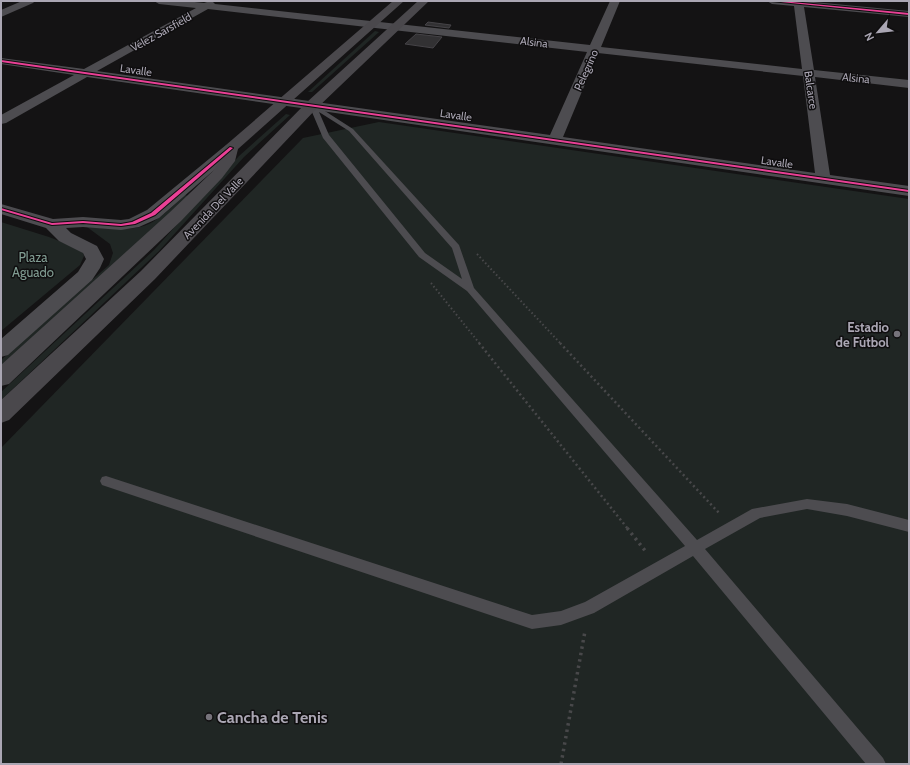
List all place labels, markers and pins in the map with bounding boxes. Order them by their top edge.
place label: Estadio de Fútbol [836,319,890,350]
marker: Estadio de Fútbol [892,329,902,339]
place label: Cancha de Tenis [217,708,328,727]
marker: Cancha de Tenis [204,712,214,722]

